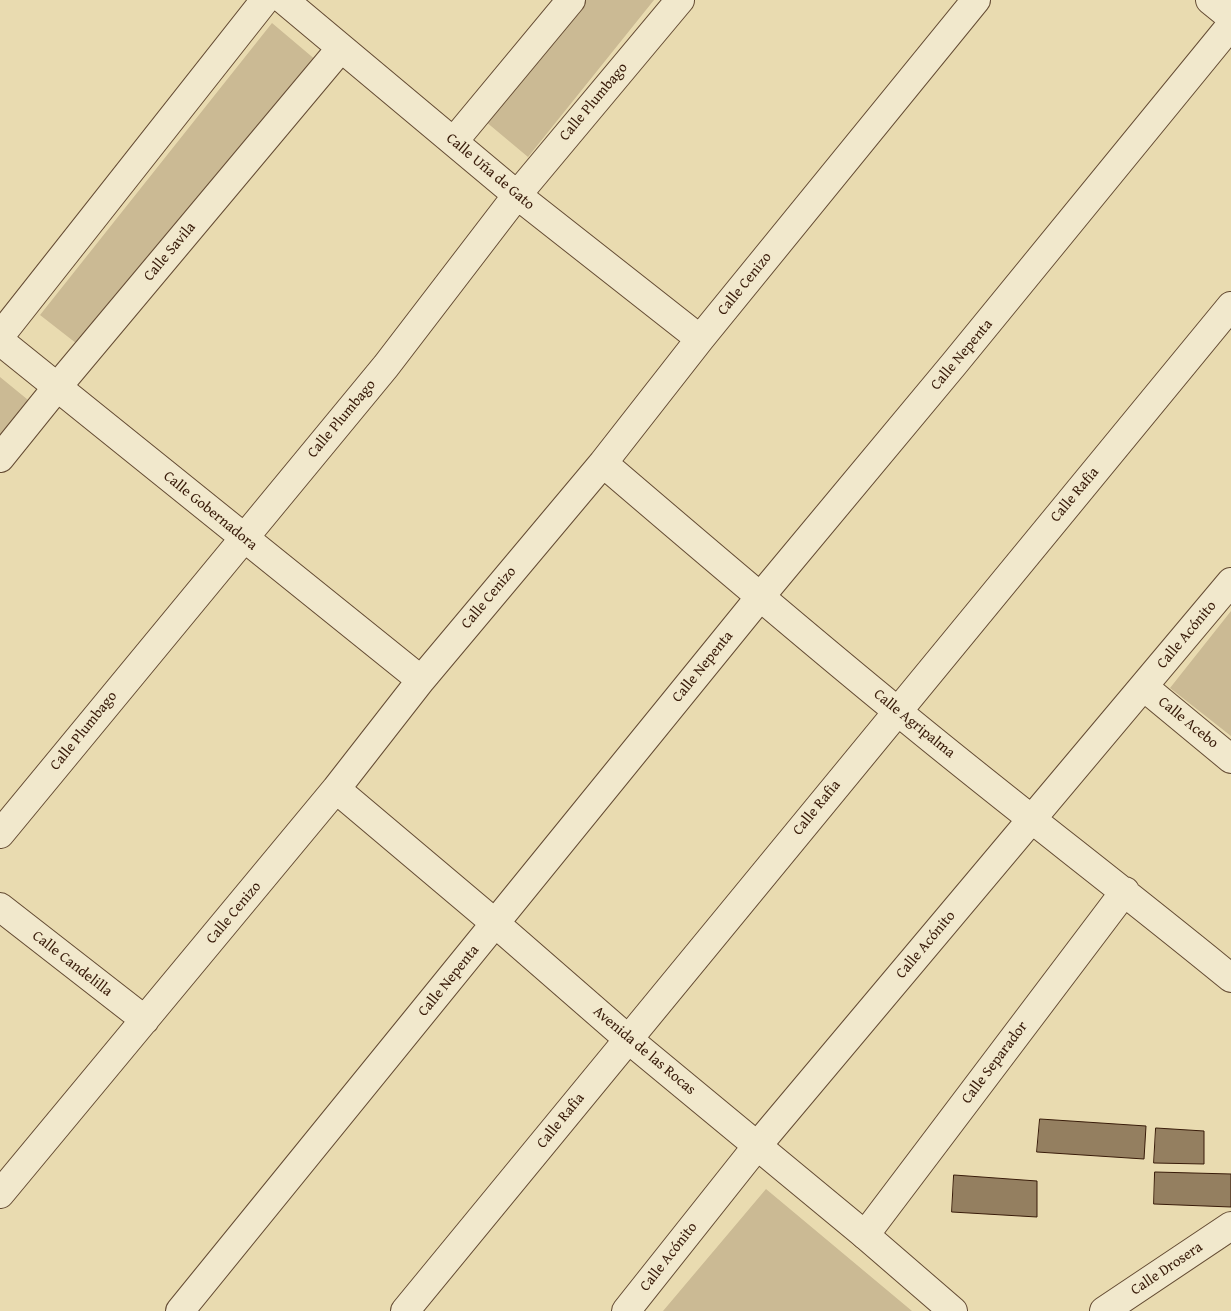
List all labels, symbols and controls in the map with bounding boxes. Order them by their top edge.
street label: Calle Plumbago [556,59,632,145]
street label: Calle Uña de Gato [442,130,538,214]
street label: Calle Savila [140,219,200,285]
street label: Calle Cenizo [714,249,776,319]
street label: Calle Nepenta [927,316,997,394]
street label: Calle Plumbago [304,376,380,462]
street label: Calle Rafia [1047,464,1103,526]
street label: Calle Gobernadora [159,468,261,554]
street label: Calle Cenizo [458,563,520,633]
street label: Calle Acónito [1153,597,1221,673]
street label: Calle Nepenta [669,628,737,706]
street label: Calle Agripalma [870,686,958,762]
street label: Calle Plumbago [47,688,121,774]
street label: Calle Acebo [1154,693,1222,753]
street label: Calle Rafia [789,777,845,839]
street label: Calle Cenizo [203,878,265,948]
street label: Calle Acónito [892,907,960,983]
street label: Calle Candelilla [28,927,116,1001]
street label: Calle Nepenta [415,942,483,1020]
street label: Avenida de las Rocas [589,1003,699,1099]
street label: Calle Separador [958,1018,1032,1108]
street label: Calle Rafia [533,1090,589,1152]
street label: Calle Acónito [636,1219,702,1295]
street label: Calle Drosera [1128,1238,1206,1300]

